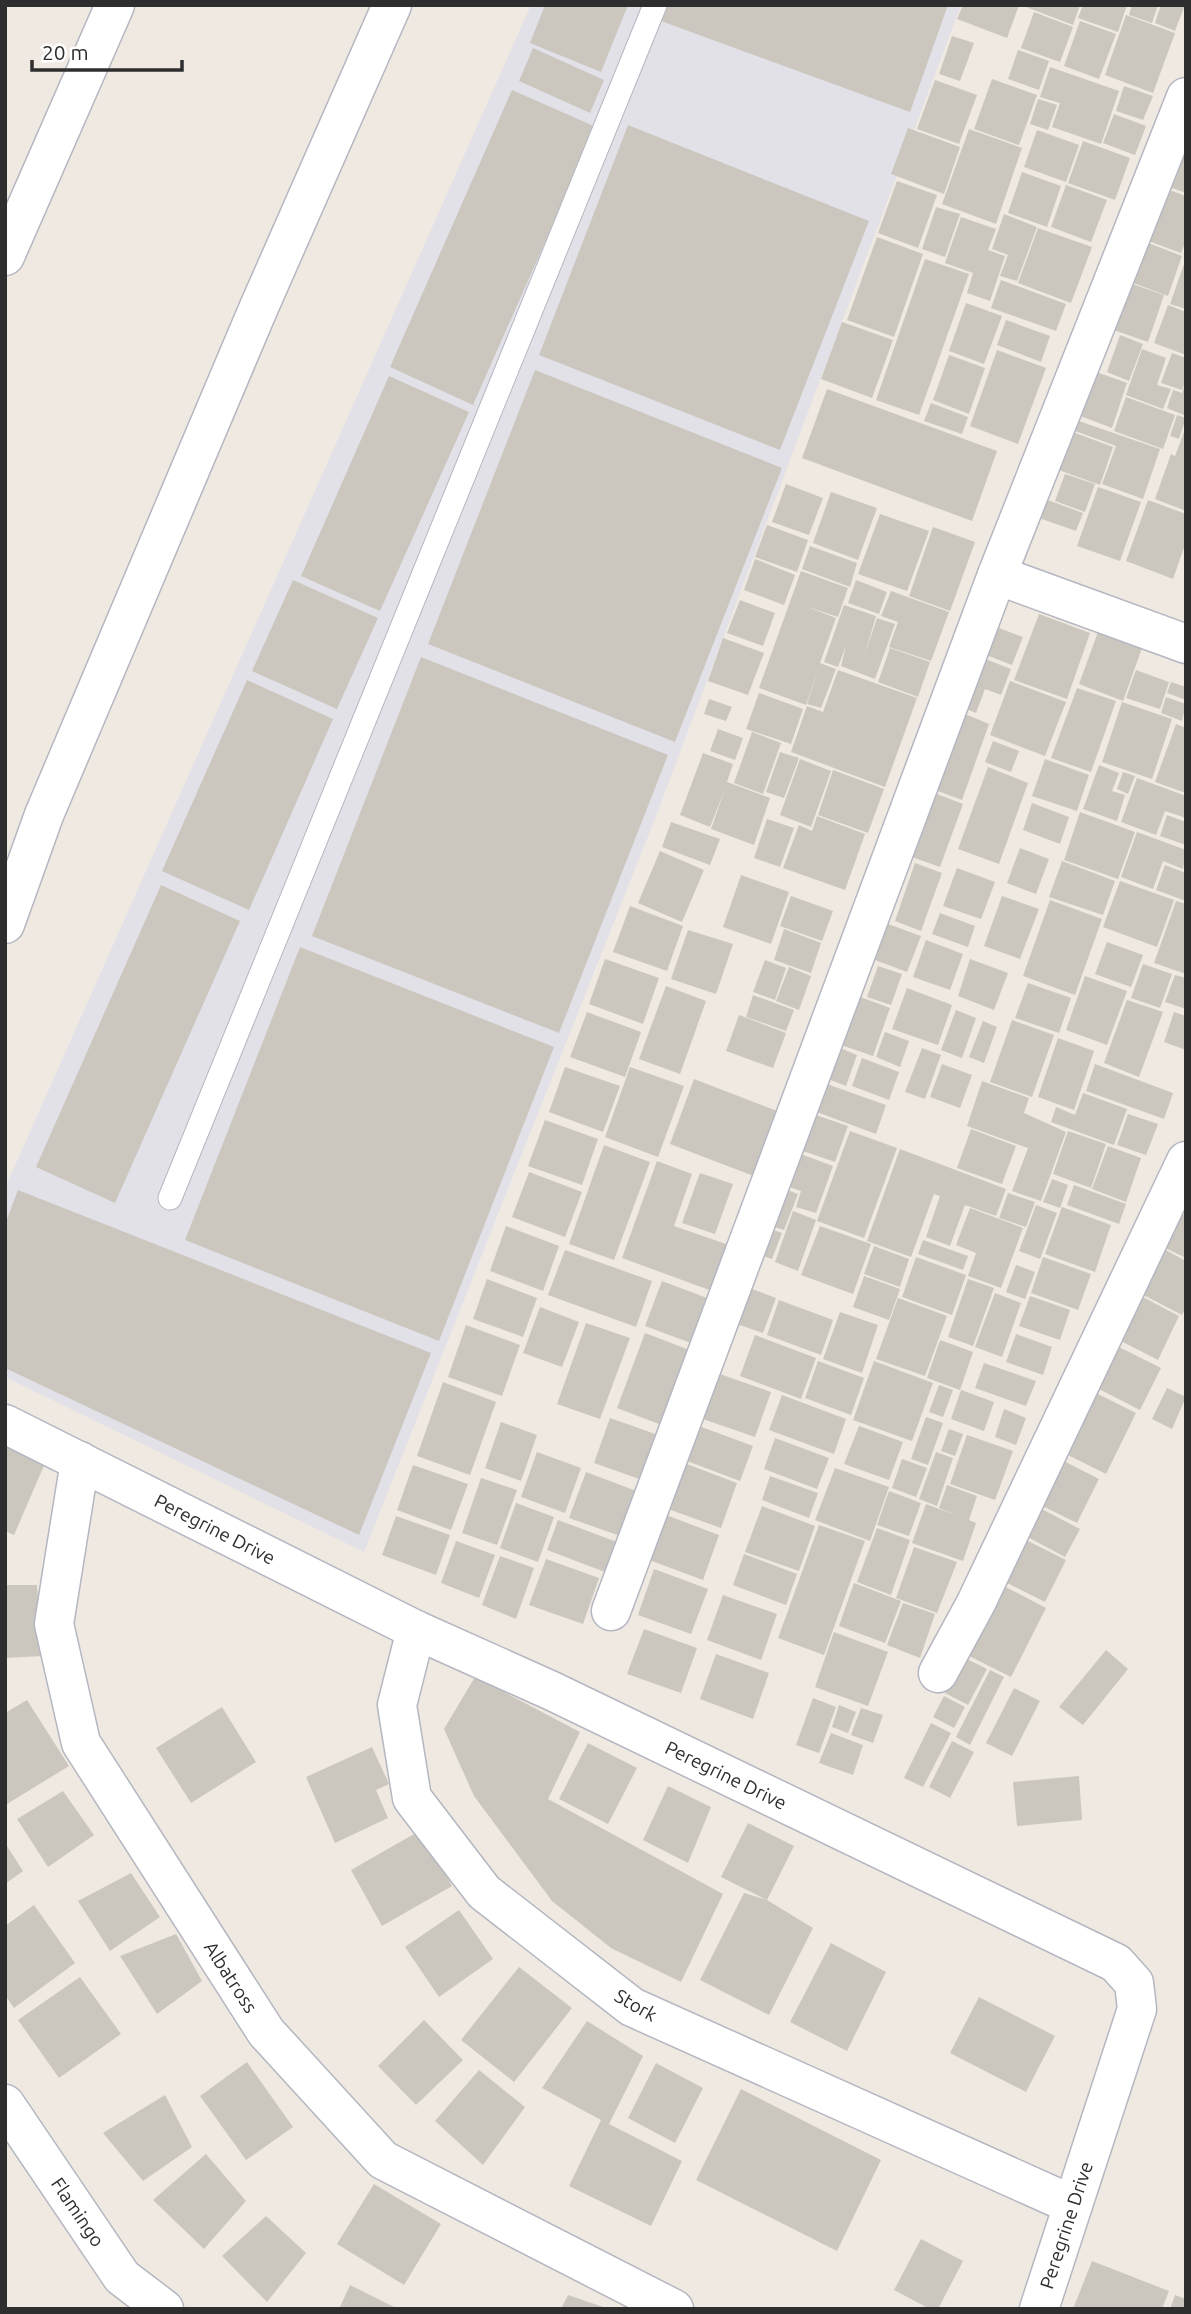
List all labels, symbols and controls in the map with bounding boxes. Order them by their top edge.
scale bar [32,28,182,72]
text: 20 m [42,40,89,64]
street label: Peregrine Drive [151,1489,279,1569]
street label: Peregrine Drive [662,1736,790,1814]
street label: Albatross [200,1937,262,2017]
street label: Stork [611,1984,661,2026]
street label: Peregrine Drive [1035,2159,1097,2291]
street label: Flamingo [47,2173,109,2251]

